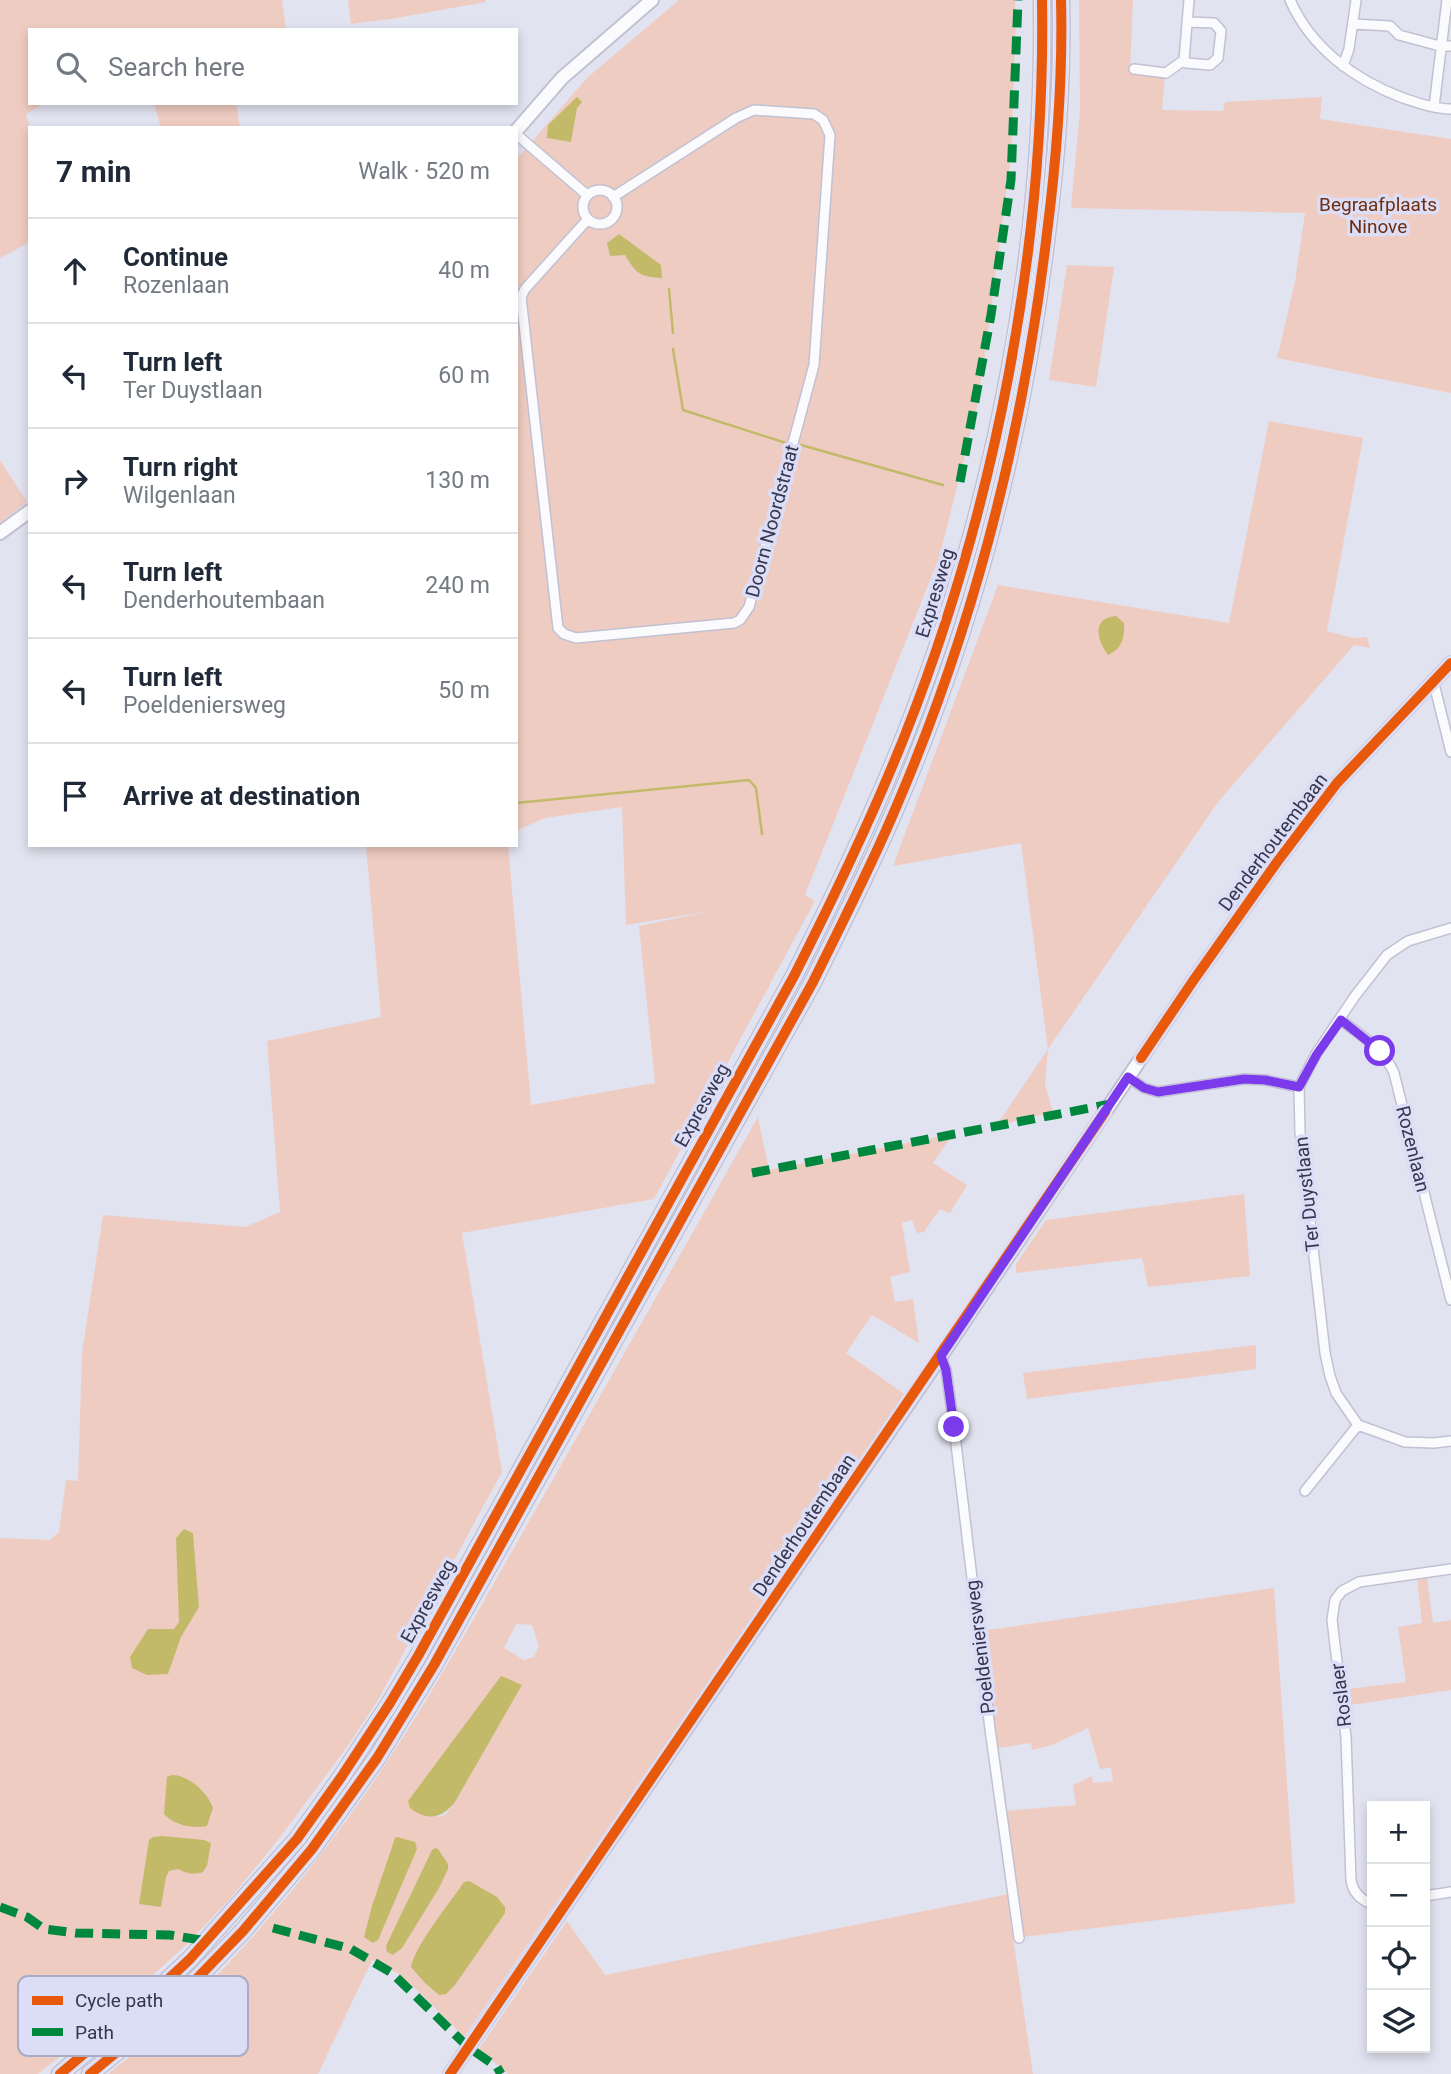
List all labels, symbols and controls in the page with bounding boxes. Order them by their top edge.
search box [28,28,518,105]
icon: search [52,48,90,86]
text: Search here [108,52,245,82]
text: 7 min [56,154,131,189]
text: Walk · 520 m [358,158,490,185]
park label: Begraafplaats Ninove [1319,193,1437,238]
text: Continue [123,242,228,272]
icon: ahead [56,252,94,290]
text: 40 m [438,257,490,284]
text: Rozenlaan [123,272,230,299]
text: Turn left [123,347,222,377]
icon: left [56,357,94,395]
text: 60 m [438,362,490,389]
text: Ter Duystlaan [123,377,263,404]
street label: Doorn Noordstraat [741,442,803,600]
text: Turn right [123,452,238,482]
icon: right [56,462,94,500]
text: 130 m [425,467,490,494]
text: Wilgenlaan [123,482,236,509]
street label: Expresweg [911,546,959,640]
text: Turn left [123,557,222,587]
icon: left [56,567,94,605]
text: 240 m [425,572,490,599]
text: Denderhoutembaan [123,587,325,614]
text: Turn left [123,662,222,692]
icon: left [56,672,94,710]
text: 50 m [438,677,490,704]
text: Poeldeniersweg [123,692,286,719]
street label: Denderhoutembaan [1214,768,1332,916]
icon: arrive [56,777,94,815]
text: Arrive at destination [123,781,360,811]
route start [1364,1035,1395,1066]
street label: Expresweg [670,1059,734,1151]
street label: Rozenlaan [1391,1104,1435,1194]
street label: Ter Duystlaan [1290,1135,1324,1253]
route end [938,1411,969,1442]
street label: Denderhoutembaan [748,1449,860,1601]
street label: Expresweg [396,1555,460,1647]
street label: Poeldeniersweg [960,1579,1000,1715]
street label: Roslaer [1326,1661,1356,1728]
map controls [1367,1801,1430,2053]
button: + [1367,1801,1430,1864]
button: − [1367,1864,1430,1927]
button: locate [1367,1927,1430,1990]
legend [18,1976,248,2056]
text: Cycle path [75,1989,163,2012]
button: layers [1367,1990,1430,2053]
text: Path [75,2021,114,2044]

